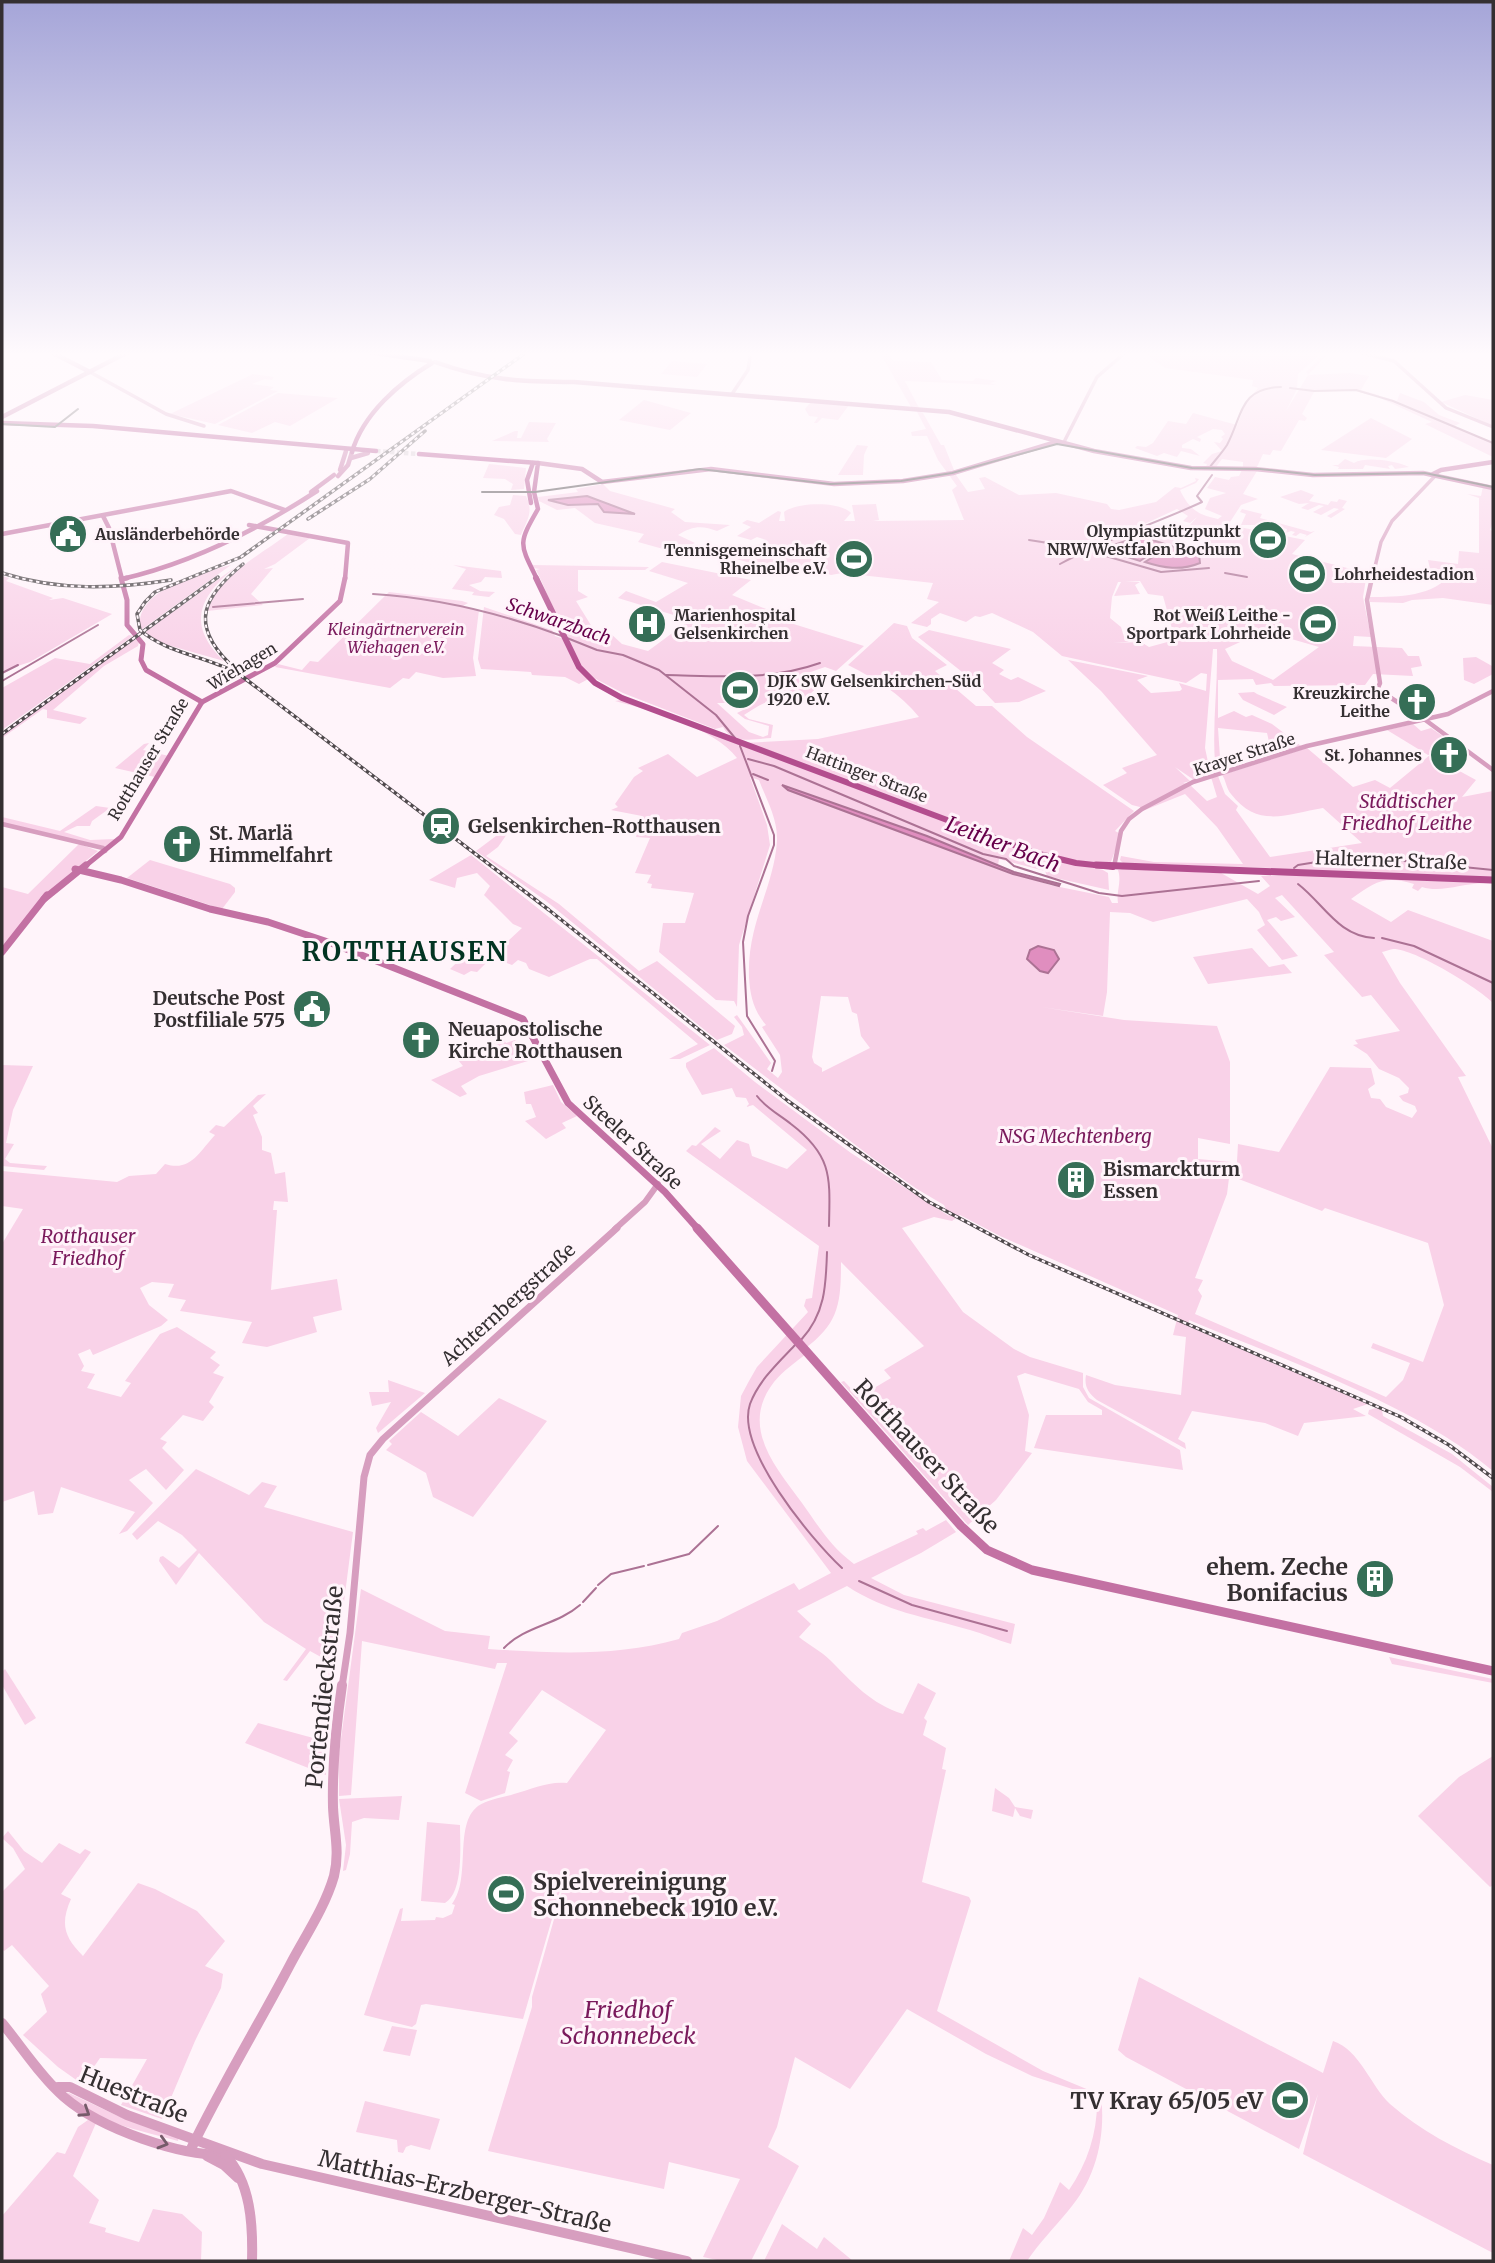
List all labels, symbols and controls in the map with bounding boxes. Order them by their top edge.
public building icon: Ausländerbehörde [47,513,89,555]
sports icon: Olympiastützpunkt NRW/Westfalen Bochum [1247,519,1289,561]
place label: Olympiastützpunkt NRW/Westfalen Bochum [1047,521,1242,559]
place label: Ausländerbehörde [94,524,240,544]
sports icon: Tennisgemeinschaft Rheinelbe e.V. [833,538,875,580]
place label: Tennisgemeinschaft Rheinelbe e.V. [664,540,828,578]
sports icon: Lohrheidestadion [1286,553,1328,595]
place label: Lohrheidestadion [1334,564,1474,584]
water label: Schwarzbach [504,592,614,650]
hospital icon: Marienhospital Gelsenkirchen [626,603,668,645]
sports icon: Rot Weiß Leithe - Sportpark Lohrheide [1297,603,1339,645]
place label: Marienhospital Gelsenkirchen [674,605,796,643]
place label: Rot Weiß Leithe - Sportpark Lohrheide [1126,605,1291,643]
park label: Kleingärtnerverein Wiehagen e.V. [327,619,464,657]
street label: Wiehagen [203,637,280,695]
sports icon: DJK SW Gelsenkirchen-Süd 1920 e.V. [719,669,761,711]
place label: DJK SW Gelsenkirchen-Süd 1920 e.V. [767,671,981,709]
church icon: Kreuzkirche Leithe [1396,681,1438,723]
place label: Kreuzkirche Leithe [1293,683,1390,721]
street label: Rotthauser Straße [104,694,192,824]
street label: Krayer Straße [1191,728,1297,780]
church icon: St. Johannes [1428,734,1470,776]
street label: Hattinger Straße [803,742,931,806]
place label: St. Johannes [1324,745,1422,765]
park label: Städtischer Friedhof Leithe [1341,789,1473,835]
station icon: Gelsenkirchen-Rotthausen [420,805,462,847]
water label: Leither Bach [942,810,1064,878]
place label: Gelsenkirchen-Rotthausen [468,814,721,838]
place label: St. Marlä Himmelfahrt [209,821,333,867]
church icon: St. Marlä Himmelfahrt [161,823,203,865]
street label: Halterner Straße [1315,845,1467,875]
district label: ROTTHAUSEN [301,935,509,968]
place label: Deutsche Post Postfiliale 575 [152,986,285,1032]
public building icon: Deutsche Post Postfiliale 575 [291,988,333,1030]
place label: Neuapostolische Kirche Rotthausen [448,1017,623,1063]
church icon: Neuapostolische Kirche Rotthausen [400,1019,442,1061]
street label: Steeler Straße [578,1090,688,1194]
park label: NSG Mechtenberg [998,1124,1152,1148]
place label: Bismarckturm Essen [1103,1157,1240,1203]
building icon: Bismarckturm Essen [1055,1159,1097,1201]
park label: Rotthauser Friedhof [41,1224,136,1270]
street label: Achternbergstraße [435,1237,580,1371]
street label: Rotthauser Straße [848,1373,1006,1539]
place label: ehem. Zeche Bonifacius [1206,1552,1348,1607]
building icon: ehem. Zeche Bonifacius [1354,1558,1396,1600]
street label: Portendieckstraße [299,1584,349,1790]
place label: Spielvereinigung Schonnebeck 1910 e.V. [533,1867,778,1922]
sports icon: Spielvereinigung Schonnebeck 1910 e.V. [485,1873,527,1915]
park label: Friedhof Schonnebeck [560,1995,696,2050]
street label: Huestraße [75,2059,193,2129]
sports icon: TV Kray 65/05 eV [1269,2079,1311,2121]
place label: TV Kray 65/05 eV [1070,2086,1264,2115]
one-way arrow [77,2103,90,2116]
one-way arrow [156,2134,168,2149]
street label: Matthias-Erzberger-Straße [316,2143,614,2239]

